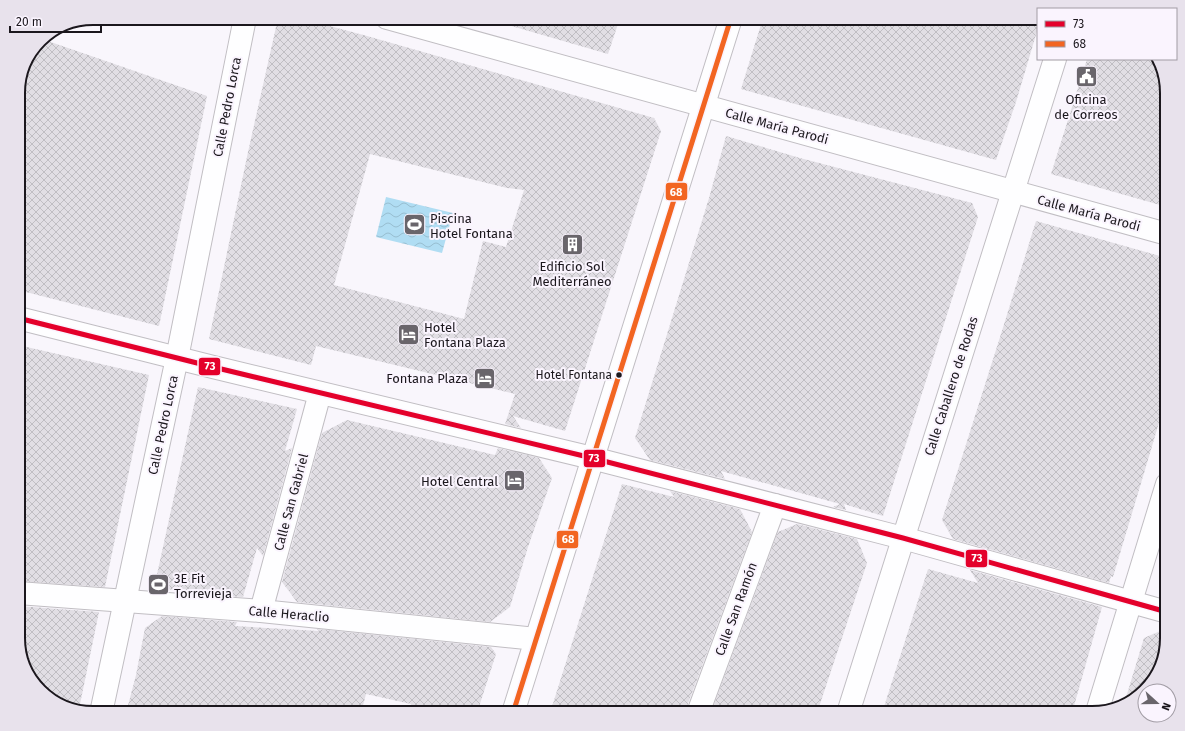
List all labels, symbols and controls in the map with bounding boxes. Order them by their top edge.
scale bar [10,8,101,34]
legend [1037,8,1177,60]
text: 20 m [16,15,42,29]
text: 73 [1073,17,1084,31]
text: 68 [1073,37,1086,51]
street label: Calle Pedro Lorca [210,56,244,158]
public building icon: Oficina de Correos [1073,64,1099,90]
place label: Oficina de Correos [1054,92,1118,122]
street label: Calle María Parodi [724,105,830,147]
line badge: 68 [665,182,688,201]
text: 68 [670,186,683,199]
street label: Calle María Parodi [1036,192,1142,234]
place label: Piscina Hotel Fontana [430,211,513,241]
sports icon: Piscina Hotel Fontana [401,212,427,238]
building icon: Edificio Sol Mediterráneo [559,231,585,257]
place label: Edificio Sol Mediterráneo [532,259,612,289]
street label: Calle Caballero de Rodas [921,314,981,458]
place label: Hotel Fontana Plaza [424,320,506,350]
hotel icon: Hotel Fontana Plaza [395,321,421,347]
line badge: 73 [198,357,221,376]
text: 73 [205,360,216,373]
hotel icon: Fontana Plaza [471,365,497,391]
place label: Hotel Fontana [536,368,612,382]
marker: Hotel Fontana [614,370,624,380]
place label: Fontana Plaza [386,371,468,386]
street label: Calle Pedro Lorca [145,374,181,476]
line badge: 73 [583,449,606,468]
street label: Calle San Gabriel [271,452,311,552]
text: 73 [589,452,600,465]
hotel icon: Hotel Central [501,468,527,494]
place label: Hotel Central [421,474,498,489]
line badge: 68 [556,530,579,549]
text: 68 [562,533,575,546]
line badge: 73 [965,549,988,568]
text: 73 [972,552,983,565]
street label: Calle San Ramón [712,560,760,658]
place label: 3E Fit Torrevieja [174,571,232,601]
sports icon: 3E Fit Torrevieja [146,572,172,598]
street label: Calle Heraclio [248,603,330,625]
north arrow [1137,683,1177,723]
text: N [1158,701,1173,712]

